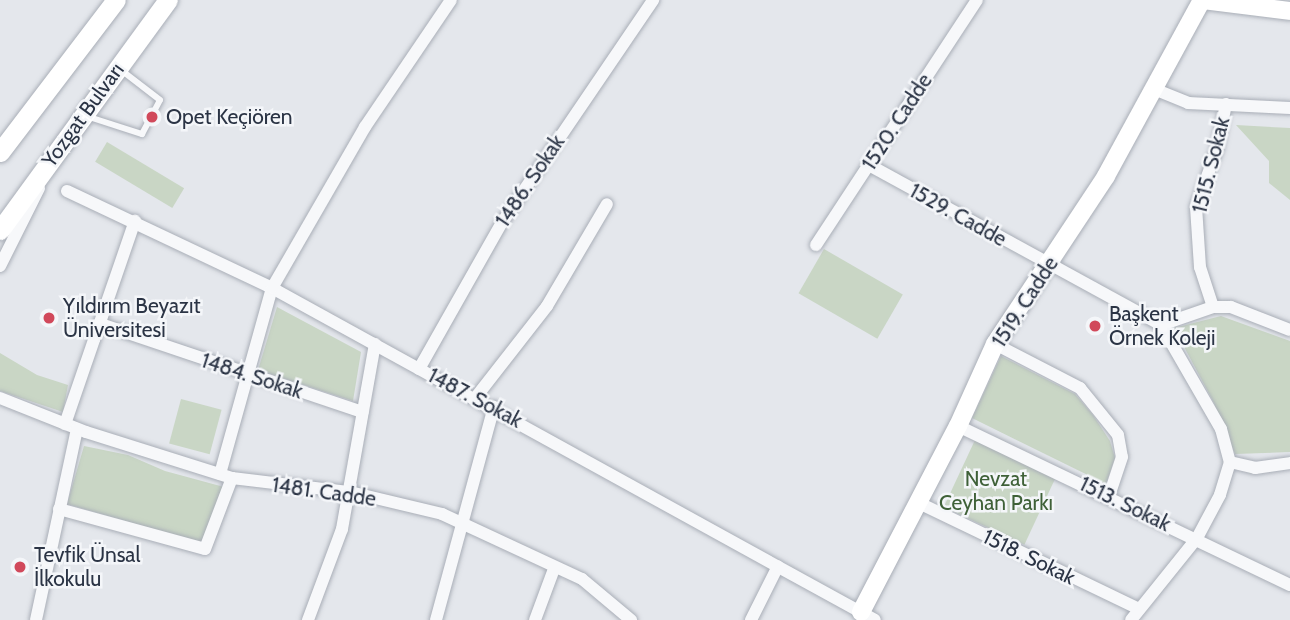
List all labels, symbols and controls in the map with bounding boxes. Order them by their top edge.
street label: Yozgat Bulvarı [37,58,129,172]
street label: 1520. Cadde [857,69,937,175]
place label: Opet Keçiören [166,104,293,130]
marker: Opet Keçiören [144,109,160,125]
street label: 1515. Sokak [1187,114,1235,216]
street label: 1486. Sokak [490,130,570,232]
street label: 1529. Cadde [905,178,1011,252]
street label: 1519. Cadde [986,252,1064,352]
place label: Yıldırım Beyazıt Üniversitesi [63,293,201,343]
place label: Başkent Örnek Koleji [1109,301,1216,351]
marker: Yıldırım Beyazıt Üniversitesi [41,310,57,326]
marker: Başkent Örnek Koleji [1087,318,1103,334]
street label: 1484. Sokak [198,348,306,404]
street label: 1487. Sokak [424,363,526,433]
park label: Nevzat Ceyhan Parkı [939,466,1053,516]
street label: 1513. Sokak [1075,471,1175,537]
street label: 1481. Cadde [270,472,378,512]
street label: 1518. Sokak [979,524,1079,590]
place label: Tevfik Ünsal İlkokulu [34,542,140,592]
marker: Tevfik Ünsal İlkokulu [12,559,28,575]

